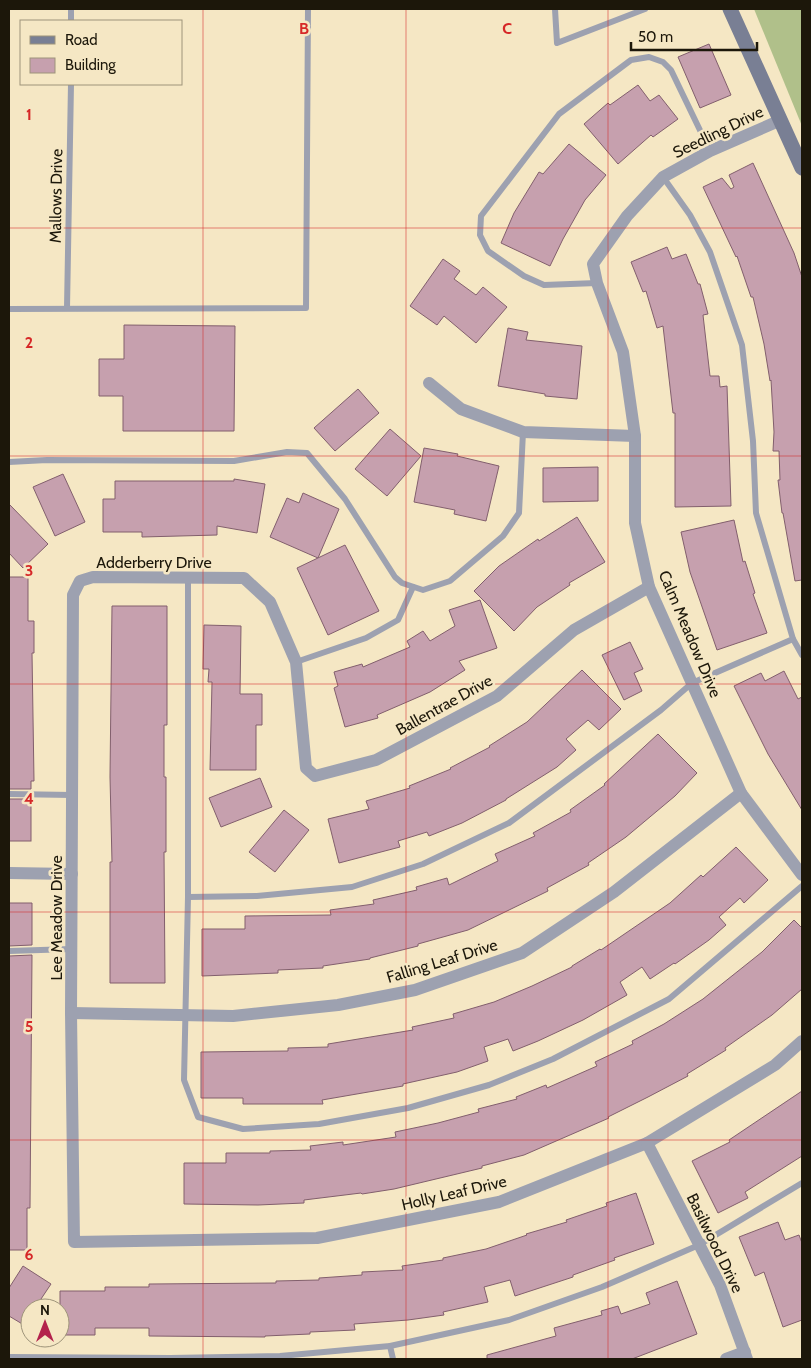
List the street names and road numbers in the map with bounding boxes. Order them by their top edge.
street label: Seedling Drive [670,102,766,162]
street label: Mallows Drive [46,149,66,243]
street label: Adderberry Drive [96,553,212,572]
street label: Calm Meadow Drive [655,568,725,700]
street label: Ballentrae Drive [392,671,496,739]
street label: Lee Meadow Drive [47,855,66,981]
street label: Falling Leaf Drive [384,935,500,987]
street label: Holly Leaf Drive [400,1172,508,1214]
street label: Basilwood Drive [683,1190,747,1296]

